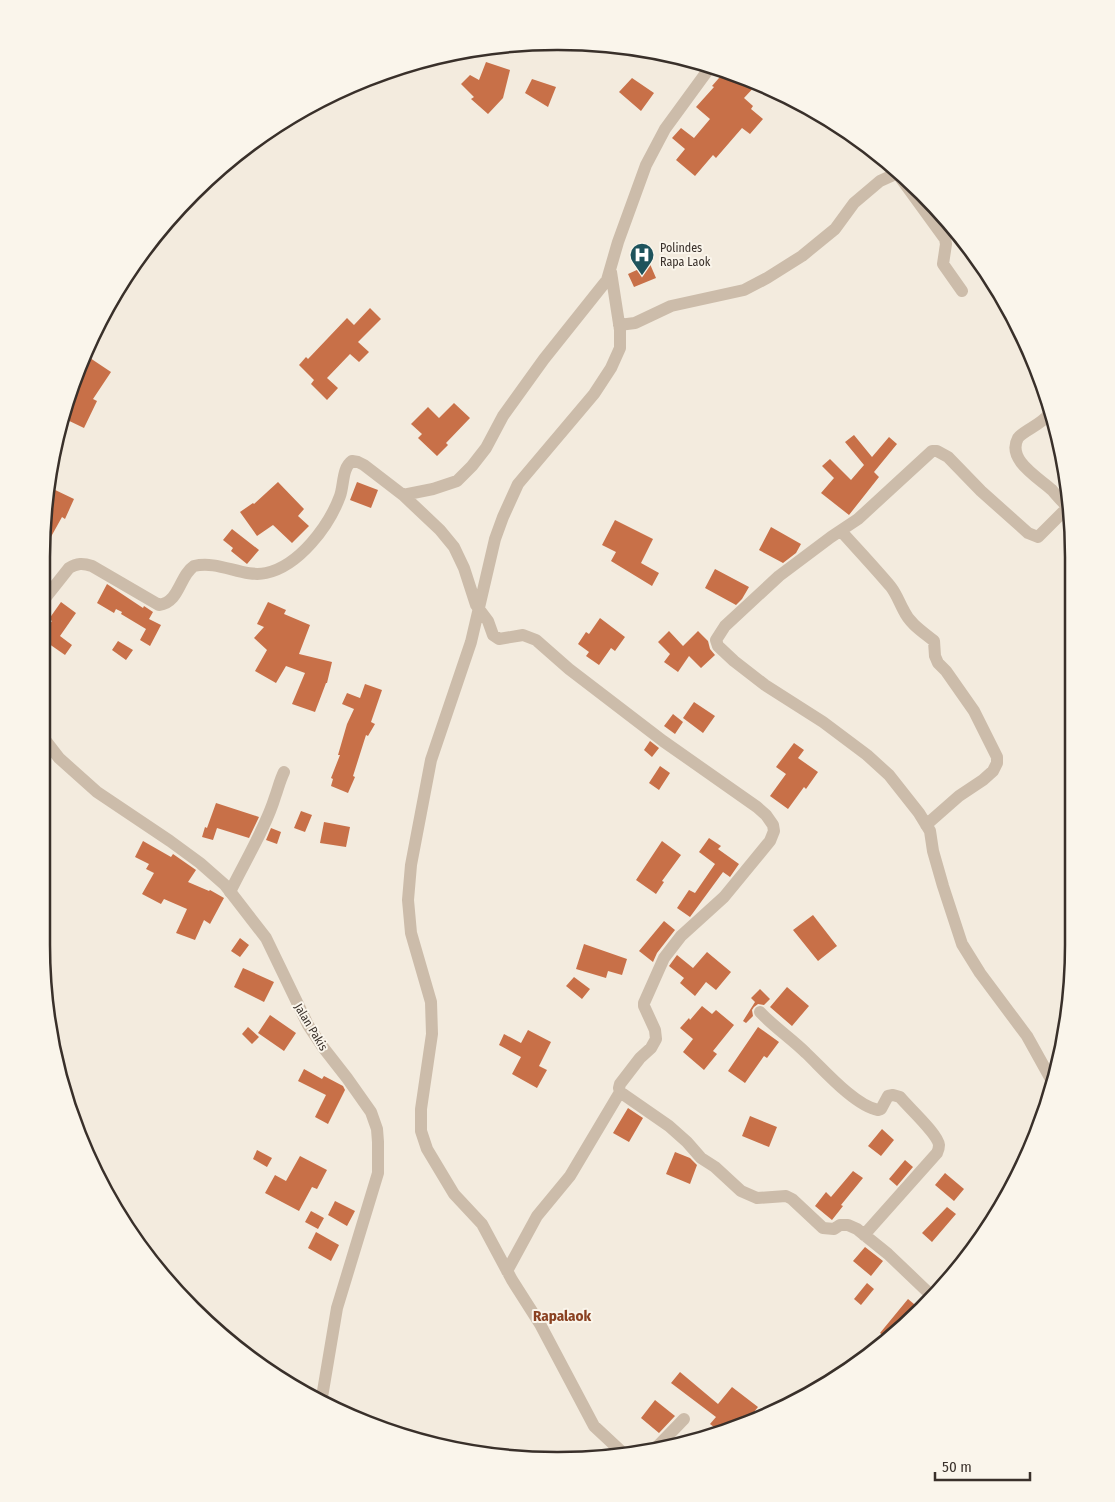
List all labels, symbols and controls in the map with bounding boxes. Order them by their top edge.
place label: Polindes Rapa Laok [660,241,711,269]
hospital icon: Polindes Rapa Laok [629,242,655,276]
street label: Jalan Pakis [291,1001,331,1053]
district label: Rapalaok [533,1307,591,1325]
scale bar [935,1450,1030,1482]
text: 50 m [942,1458,972,1476]

